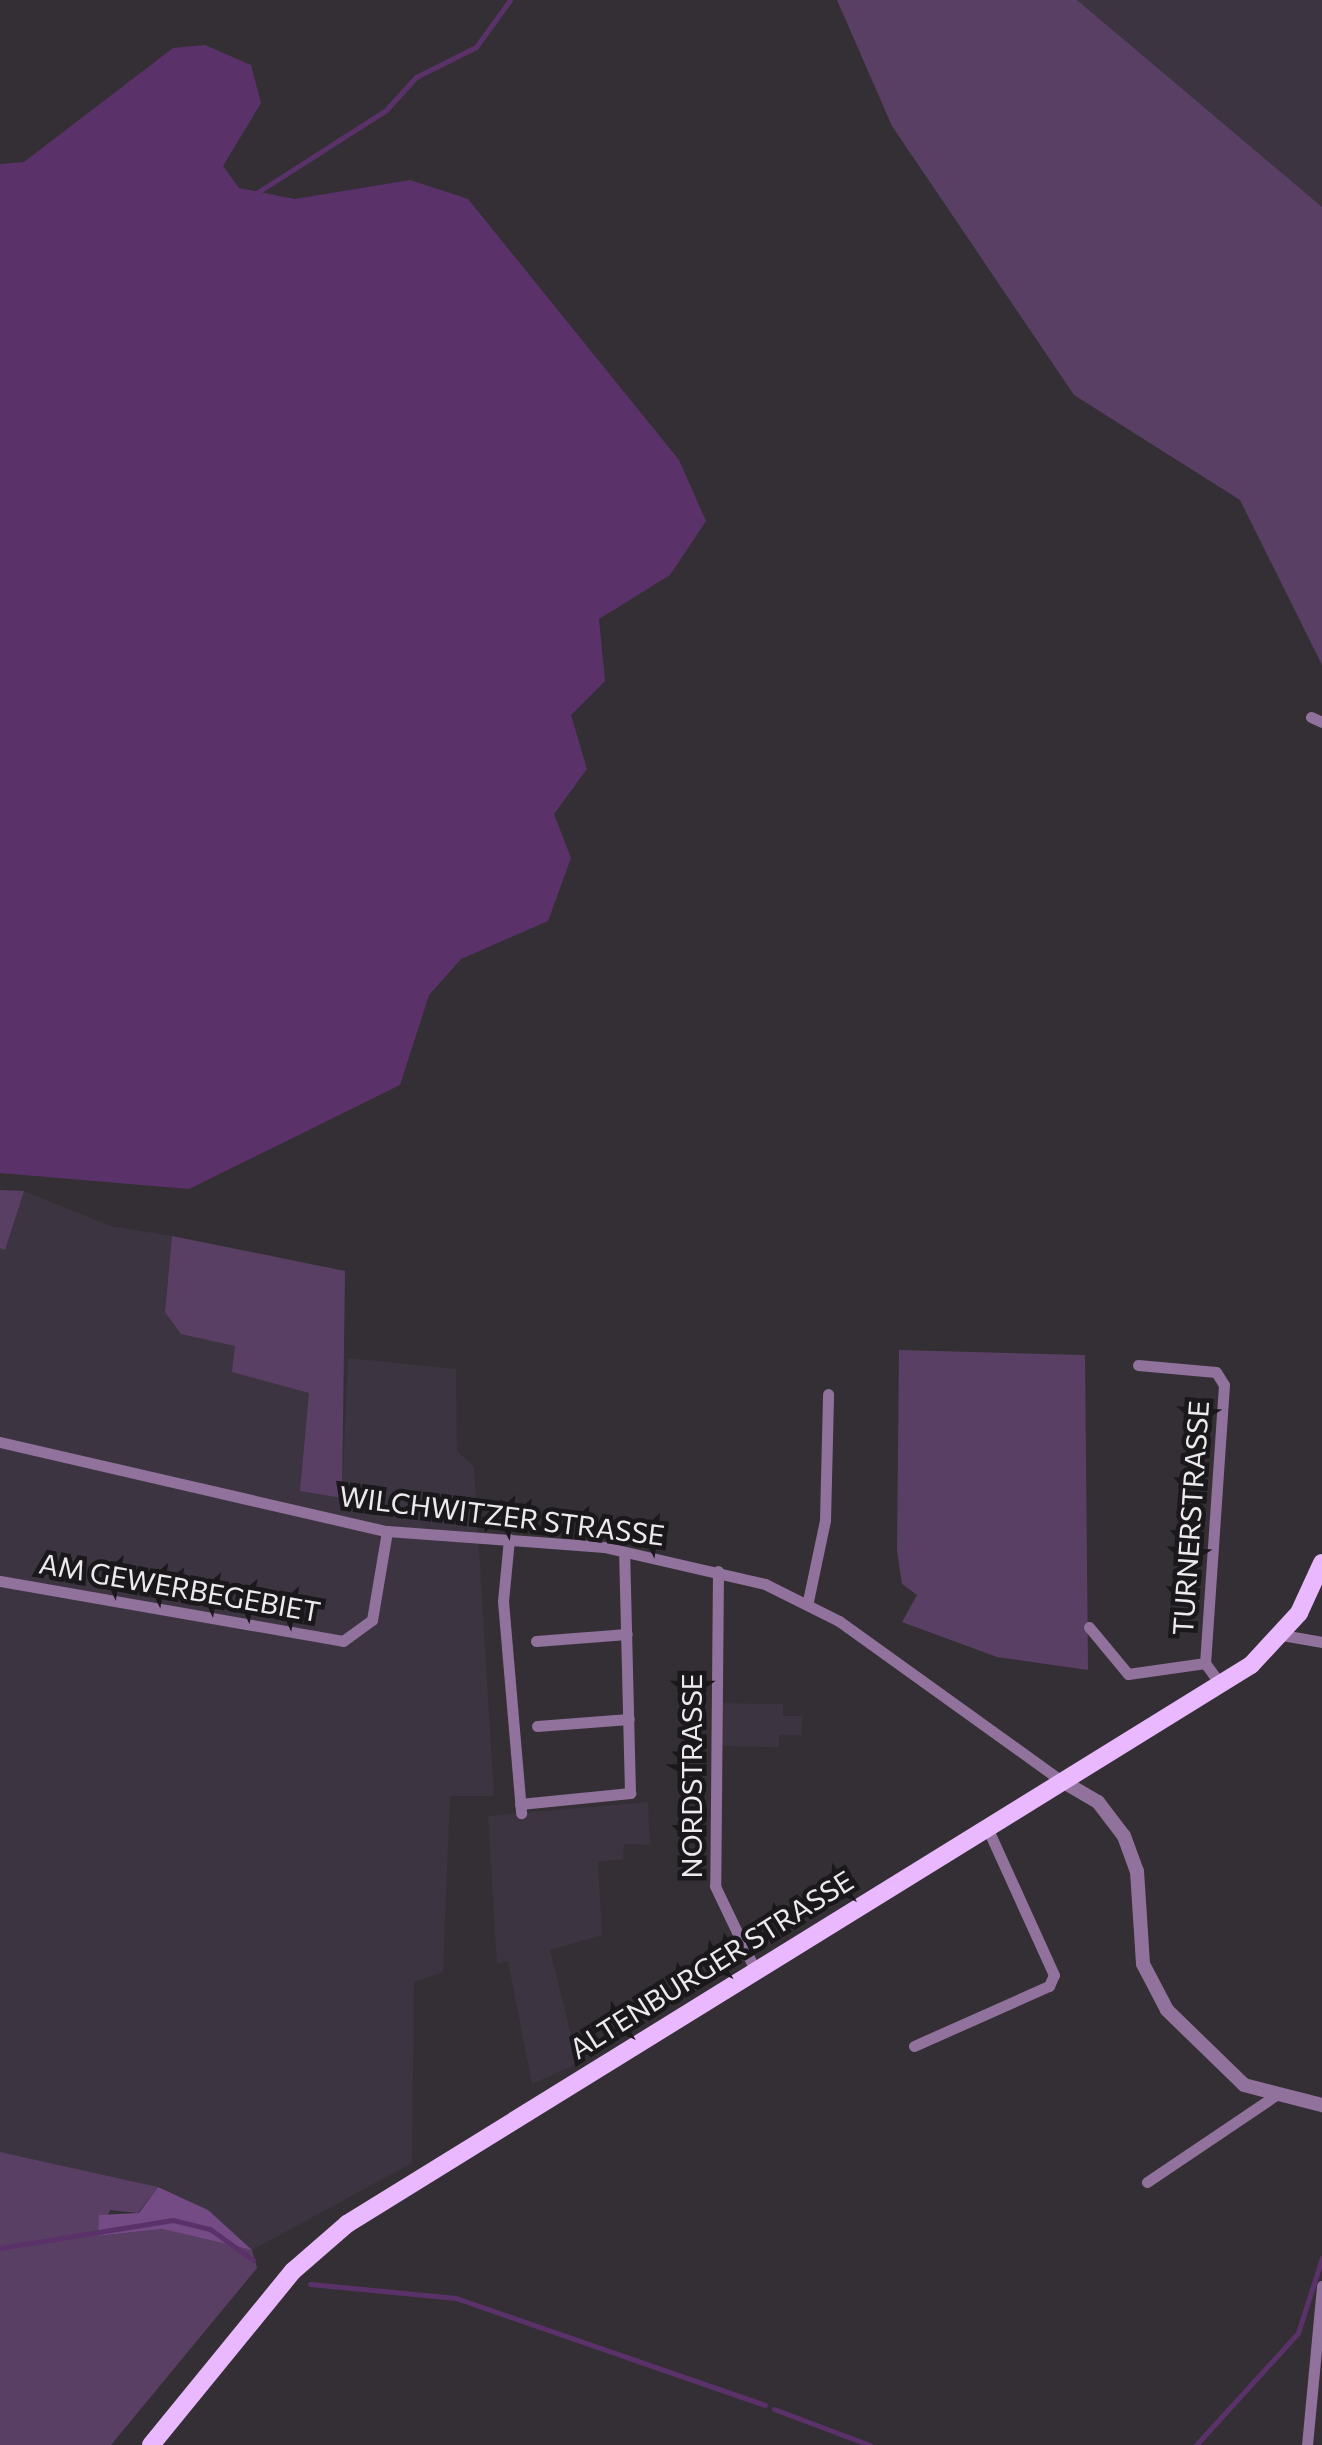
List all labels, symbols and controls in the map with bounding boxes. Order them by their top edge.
street label: TURNERSTRASSE [1165,1400,1215,1636]
street label: WILCHWITZER STRASSE [337,1478,667,1552]
street label: AM GEWERBEGEBIET [37,1546,323,1628]
street label: NORDSTRASSE [674,1674,708,1878]
street label: ALTENBURGER STRASSE [563,1863,859,2065]

